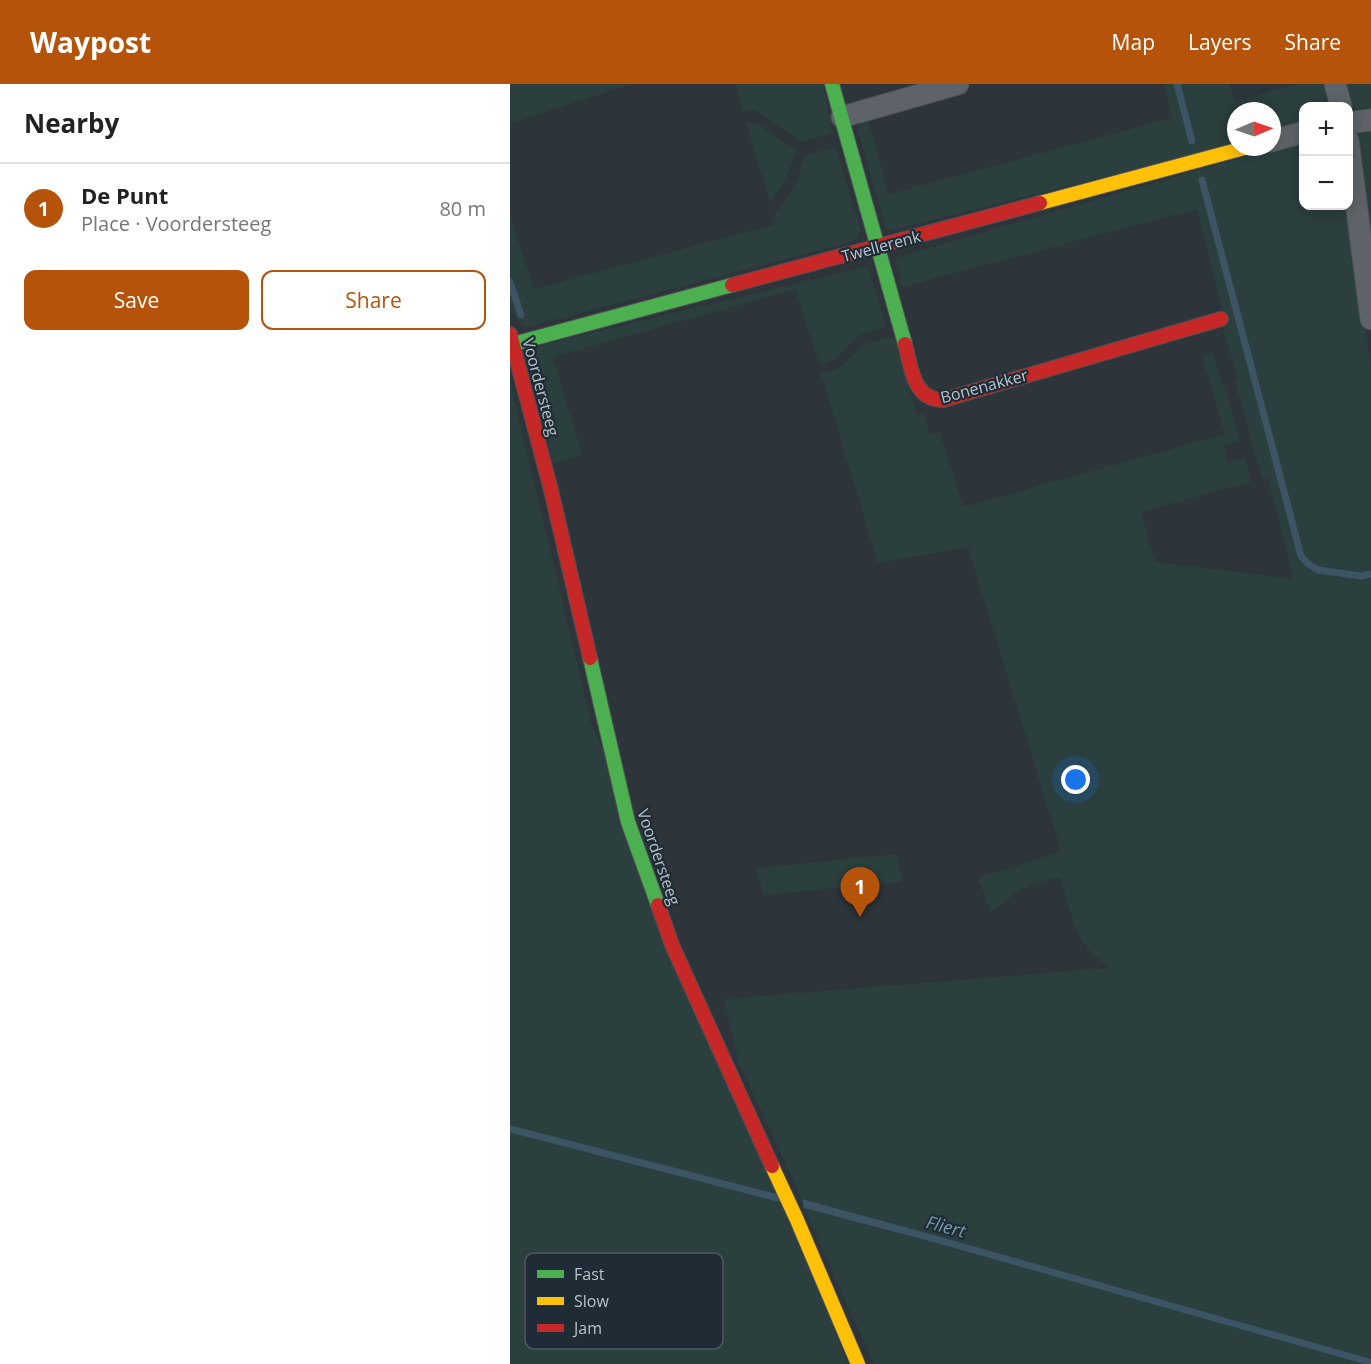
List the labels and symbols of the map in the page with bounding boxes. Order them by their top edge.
north arrow [1227,102,1281,156]
street label: Twellerenk [839,225,924,267]
street label: Voordersteeg [517,336,565,439]
street label: Bonenakker [938,364,1031,408]
your location [1061,765,1090,794]
street label: Voordersteeg [632,806,686,908]
pin: 1 [840,868,880,917]
water label: Fliert [924,1209,969,1243]
legend [525,1253,723,1349]
text: Fast [574,1263,605,1285]
text: Slow [574,1290,609,1312]
text: Jam [572,1317,602,1339]

